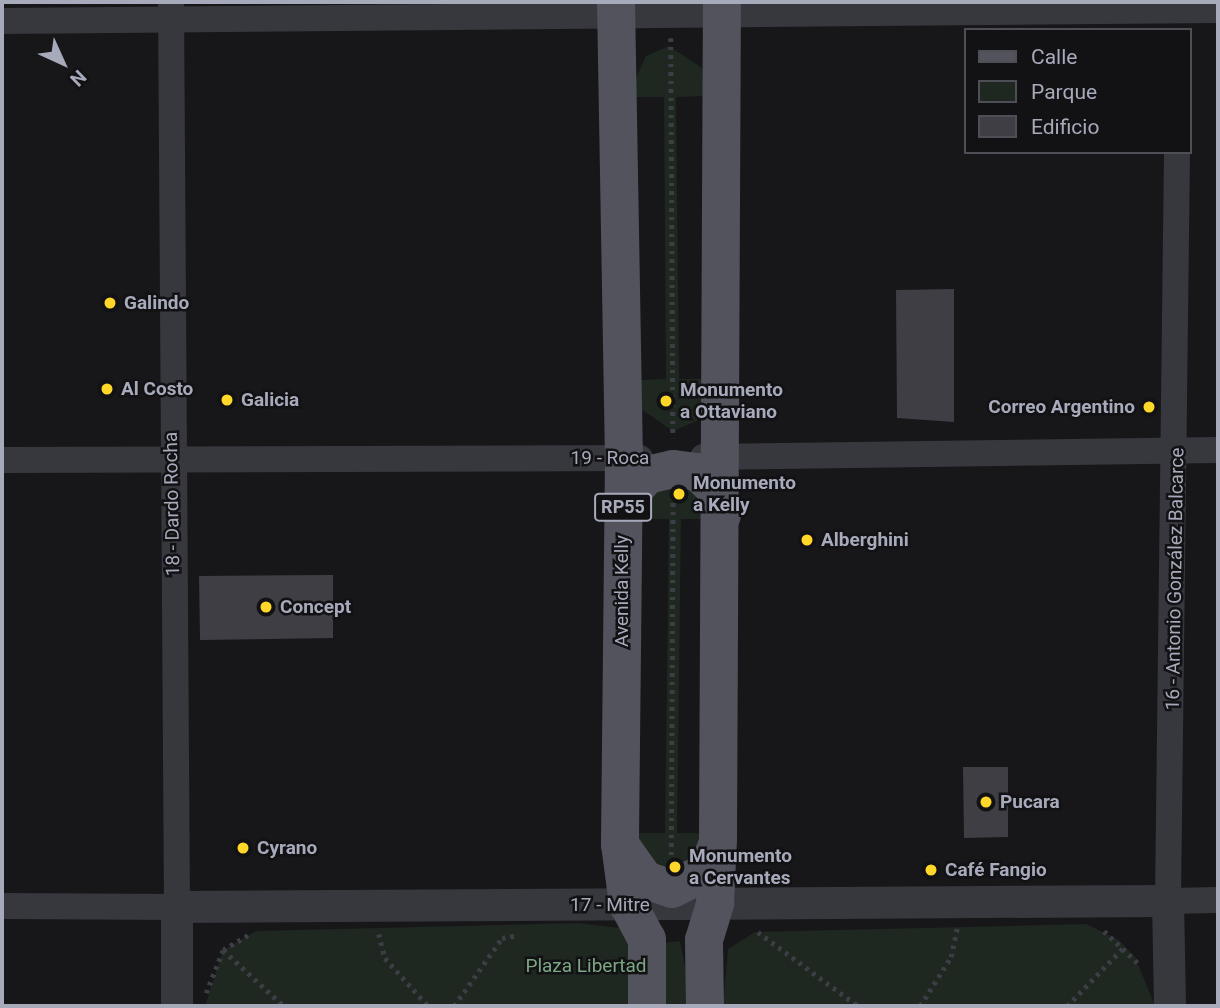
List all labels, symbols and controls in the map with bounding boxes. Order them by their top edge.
north arrow [28,28,98,98]
legend [964,28,1192,154]
text: Calle [1031,45,1077,69]
text: N [65,65,91,91]
text: Parque [1031,80,1097,104]
text: Edificio [1031,115,1099,139]
place label: Galindo [124,292,189,314]
marker: Galindo [102,295,118,311]
place label: Al Costo [121,378,193,400]
place label: Monumento a Ottaviano [680,379,783,423]
marker: Al Costo [99,381,115,397]
place label: Galicia [241,389,299,411]
marker: Galicia [219,392,235,408]
marker: Monumento a Ottaviano [658,393,674,409]
place label: Correo Argentino [988,396,1135,418]
marker: Correo Argentino [1141,399,1157,415]
street label: 18 - Dardo Rocha [159,431,185,577]
street label: 19 - Roca [571,447,649,469]
street label: 16 - Antonio González Balcarce [1161,447,1189,711]
place label: Monumento a Kelly [693,472,796,516]
marker: Monumento a Kelly [671,486,687,502]
road number: RP55 [593,492,653,522]
place label: Alberghini [821,529,909,551]
marker: Alberghini [799,532,815,548]
street label: Avenida Kelly [611,535,633,647]
place label: Concept [280,596,351,618]
marker: Concept [258,599,274,615]
place label: Pucara [1000,791,1060,813]
marker: Pucara [978,794,994,810]
place label: Cyrano [257,837,317,859]
marker: Cyrano [235,840,251,856]
place label: Monumento a Cervantes [689,845,792,889]
marker: Monumento a Cervantes [667,859,683,875]
place label: Café Fangio [945,859,1047,881]
marker: Café Fangio [923,862,939,878]
street label: 17 - Mitre [570,894,650,916]
park label: Plaza Libertad [525,955,647,977]

